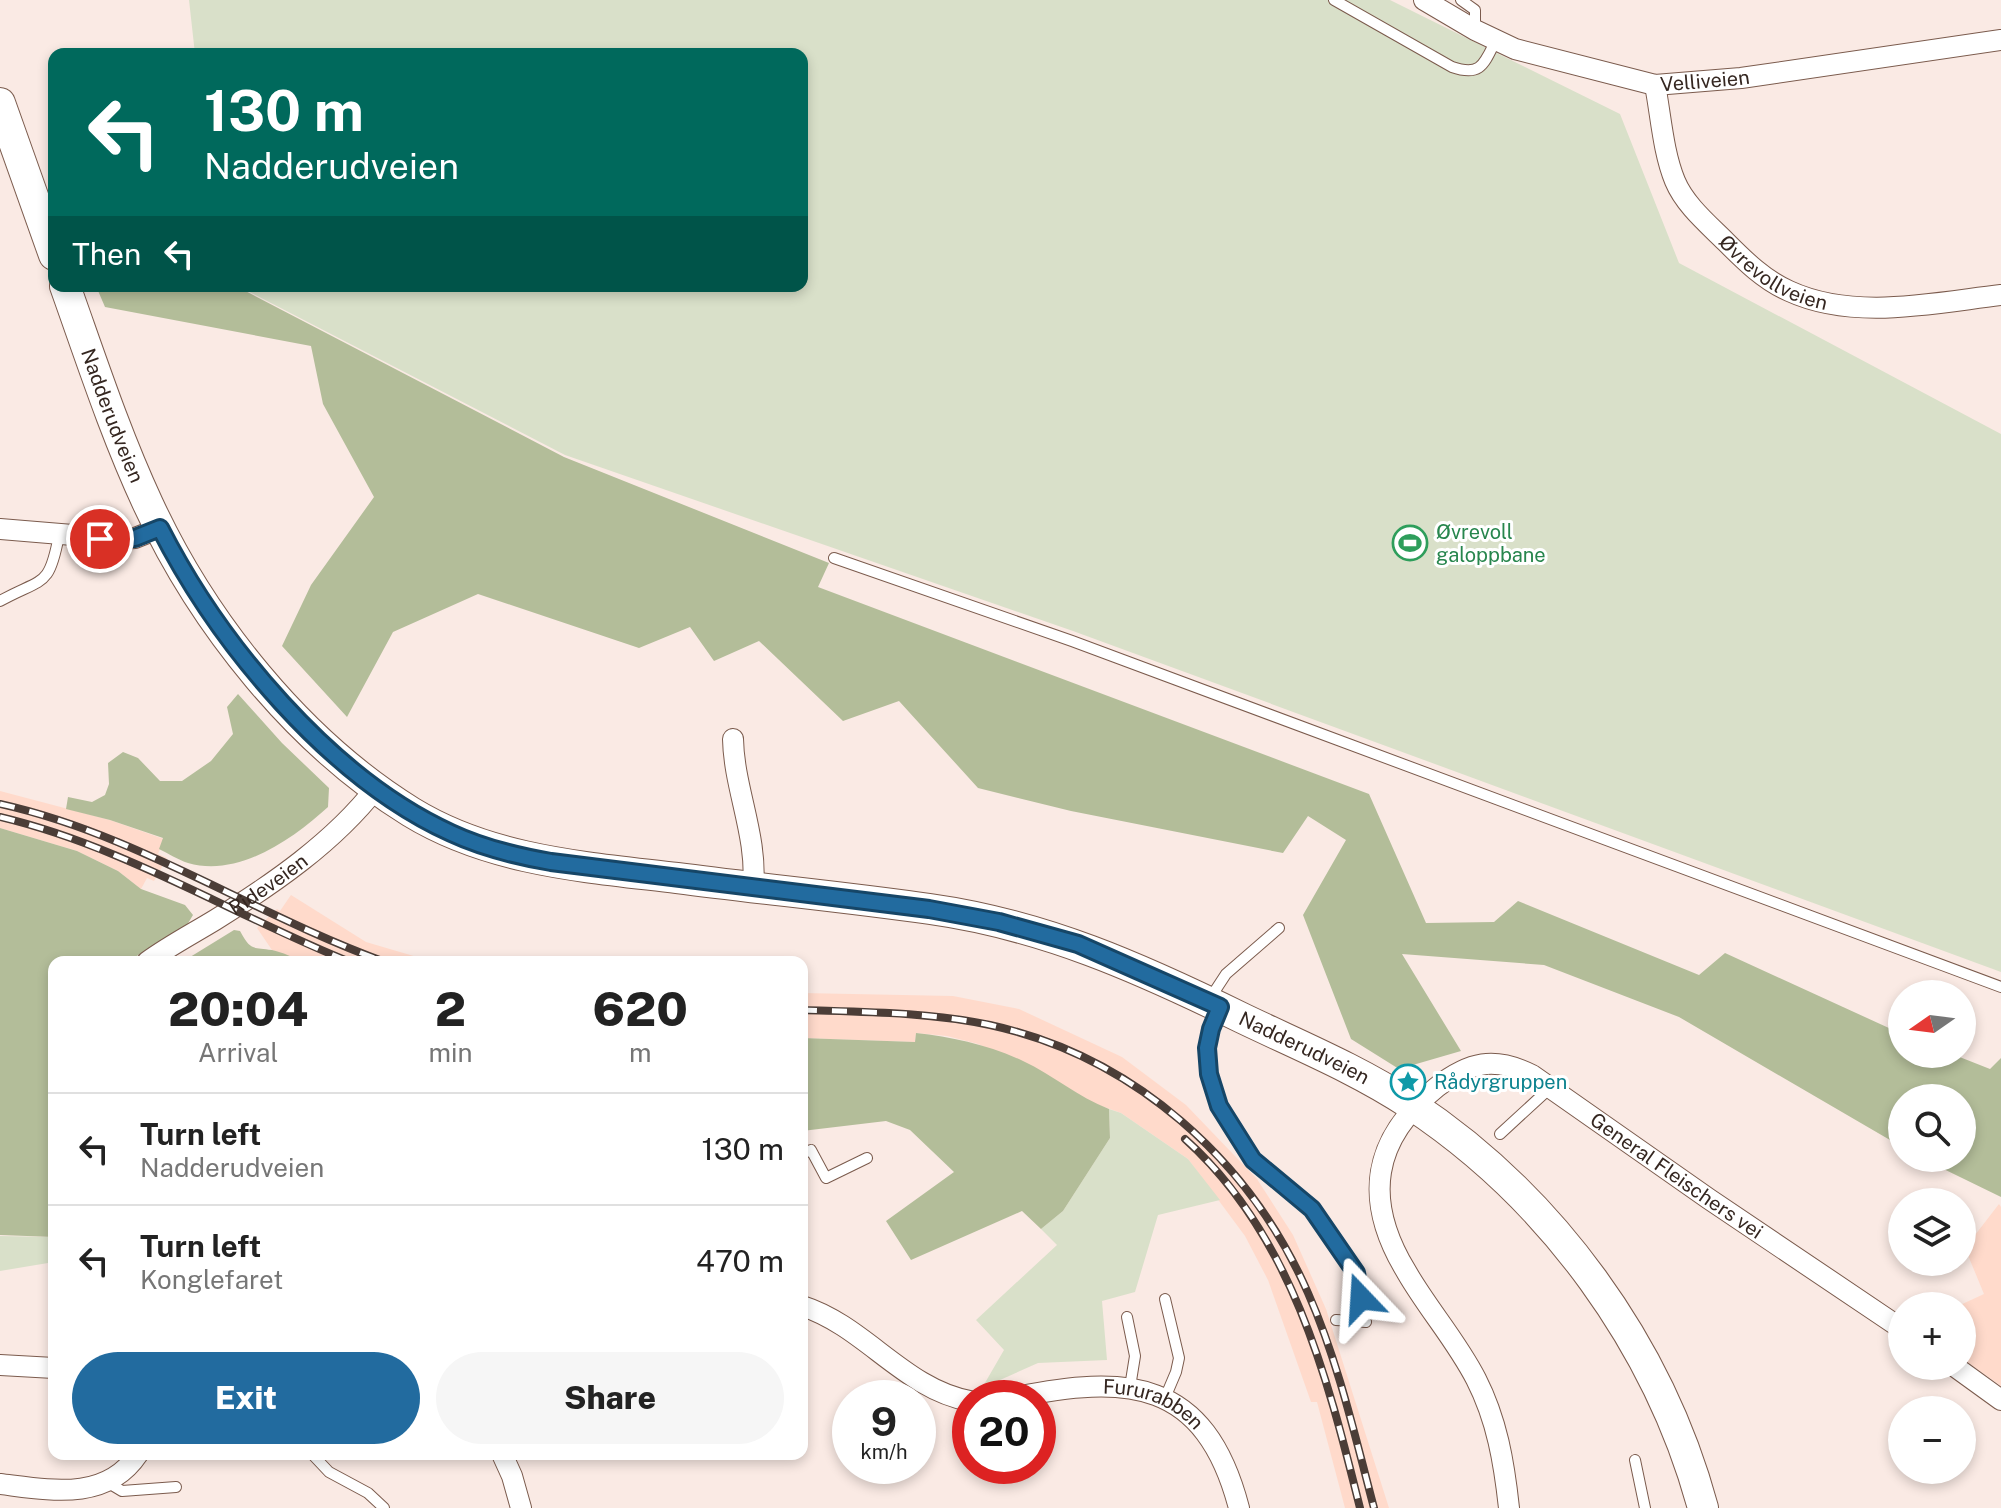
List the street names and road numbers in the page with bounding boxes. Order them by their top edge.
street label: Velliveien [1659,65,1751,97]
street label: Øvrevollveien [1714,230,1830,315]
street label: Nadderudveien [76,345,149,486]
street label: Rideveien [224,849,312,920]
street label: Nadderudveien [1235,1006,1374,1089]
street label: General Fleischers vei [1586,1108,1767,1244]
street label: Fururabben [1103,1375,1209,1434]

